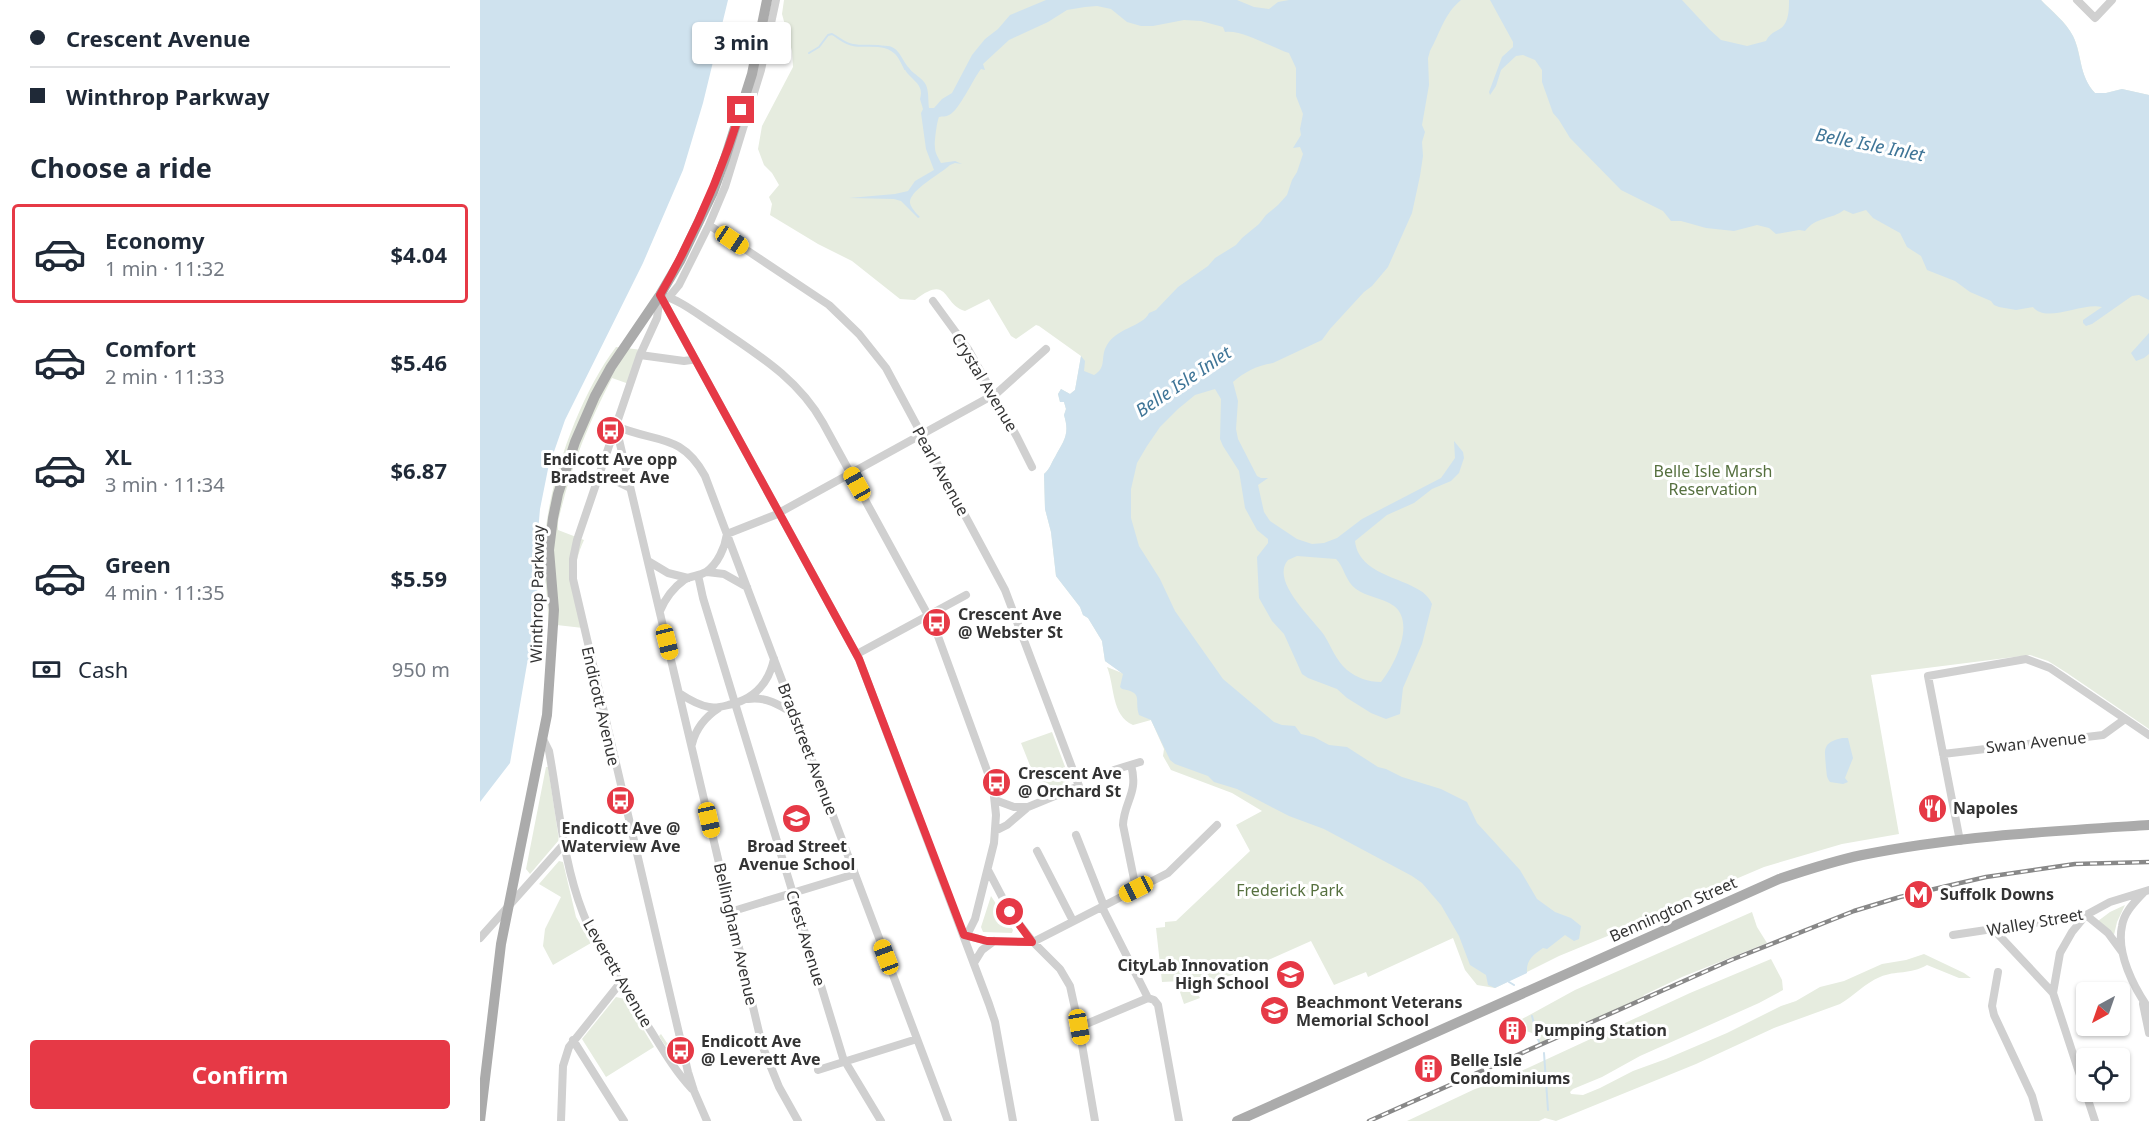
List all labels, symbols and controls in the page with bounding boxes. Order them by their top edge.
text: Crescent Avenue [66,23,250,53]
callout: 3 min [692,23,790,65]
text: 3 min [714,29,769,56]
text: Winthrop Parkway [66,81,270,111]
route end [727,96,754,123]
water label: Belle Isle Inlet [1813,122,1928,167]
text: Choose a ride [30,149,212,186]
car [712,222,752,258]
text: Economy [105,225,204,255]
icon: car [33,227,87,281]
text: $4.04 [390,239,447,269]
text: 1 min · 11:32 [105,255,225,282]
street label: Crystal Avenue [947,328,1023,436]
text: Comfort [105,333,196,363]
icon: car [33,335,87,389]
water label: Belle Isle Inlet [1130,340,1236,422]
text: $5.46 [390,347,447,377]
text: 2 min · 11:33 [105,363,225,390]
bus stop icon: Endicott Ave opp Bradstreet Ave [594,415,626,447]
street label: Pearl Avenue [907,422,975,520]
text: XL [105,441,132,471]
icon: car [33,443,87,497]
place label: Endicott Ave opp Bradstreet Ave [543,448,677,488]
text: $6.87 [390,455,447,485]
park label: Belle Isle Marsh Reservation [1654,460,1772,500]
car [840,464,874,504]
text: 3 min · 11:34 [105,471,225,498]
street label: Winthrop Parkway [525,524,549,663]
text: Green [105,549,171,579]
icon: car [33,551,87,605]
text: $5.59 [390,563,447,593]
text: 4 min · 11:35 [105,579,225,606]
place label: Crescent Ave @ Webster St [958,603,1063,643]
bus stop icon: Crescent Ave @ Webster St [921,607,953,639]
car [654,622,680,662]
street label: Endicott Avenue [577,644,625,768]
icon: cash [30,653,63,686]
text: Cash [78,654,128,684]
text: 950 m [392,656,450,683]
street label: Bradstreet Avenue [773,680,843,818]
street label: Swan Avenue [1985,726,2087,758]
place label: Crescent Ave @ Orchard St [1018,762,1122,802]
bus stop icon: Crescent Ave @ Orchard St [981,766,1013,798]
bus stop icon: Endicott Ave @ Waterview Ave [605,784,637,816]
restaurant icon: Napoles [1916,792,1948,824]
place label: Napoles [1953,797,2018,819]
car [696,800,722,840]
school or university icon: Broad Street Avenue School [781,802,813,834]
place label: Endicott Ave @ Waterview Ave [561,817,681,857]
place label: Broad Street Avenue School [739,835,855,875]
street label: Bellingham Avenue [709,861,763,1007]
street label: Bennington Street [1606,871,1740,947]
car [1116,873,1156,905]
metro station icon: Suffolk Downs [1903,878,1935,910]
park label: Frederick Park [1236,879,1344,901]
place label: Suffolk Downs [1940,883,2054,905]
street label: Crest Avenue [781,887,831,989]
route start [996,898,1023,925]
street label: Walley Street [1985,903,2085,941]
street label: Leverett Avenue [578,915,658,1031]
car [871,937,901,977]
place label: CityLab Innovation High School [1118,954,1269,994]
school or university icon: CityLab Innovation High School [1274,958,1306,990]
north arrow [2076,982,2130,1036]
map controls [2076,982,2130,1102]
place label: Beachmont Veterans Memorial School [1296,991,1463,1031]
school or university icon: Beachmont Veterans Memorial School [1259,995,1291,1027]
car [1067,1008,1091,1046]
building icon: Pumping Station [1497,1014,1529,1046]
place label: Pumping Station [1534,1019,1667,1041]
place label: Endicott Ave @ Leverett Ave [701,1030,821,1070]
bus stop icon: Endicott Ave @ Leverett Ave [664,1034,696,1066]
button: Confirm [30,1040,450,1109]
button: locate [2076,1048,2130,1102]
place label: Belle Isle Condominiums [1450,1049,1570,1089]
building icon: Belle Isle Condominiums [1413,1053,1445,1085]

